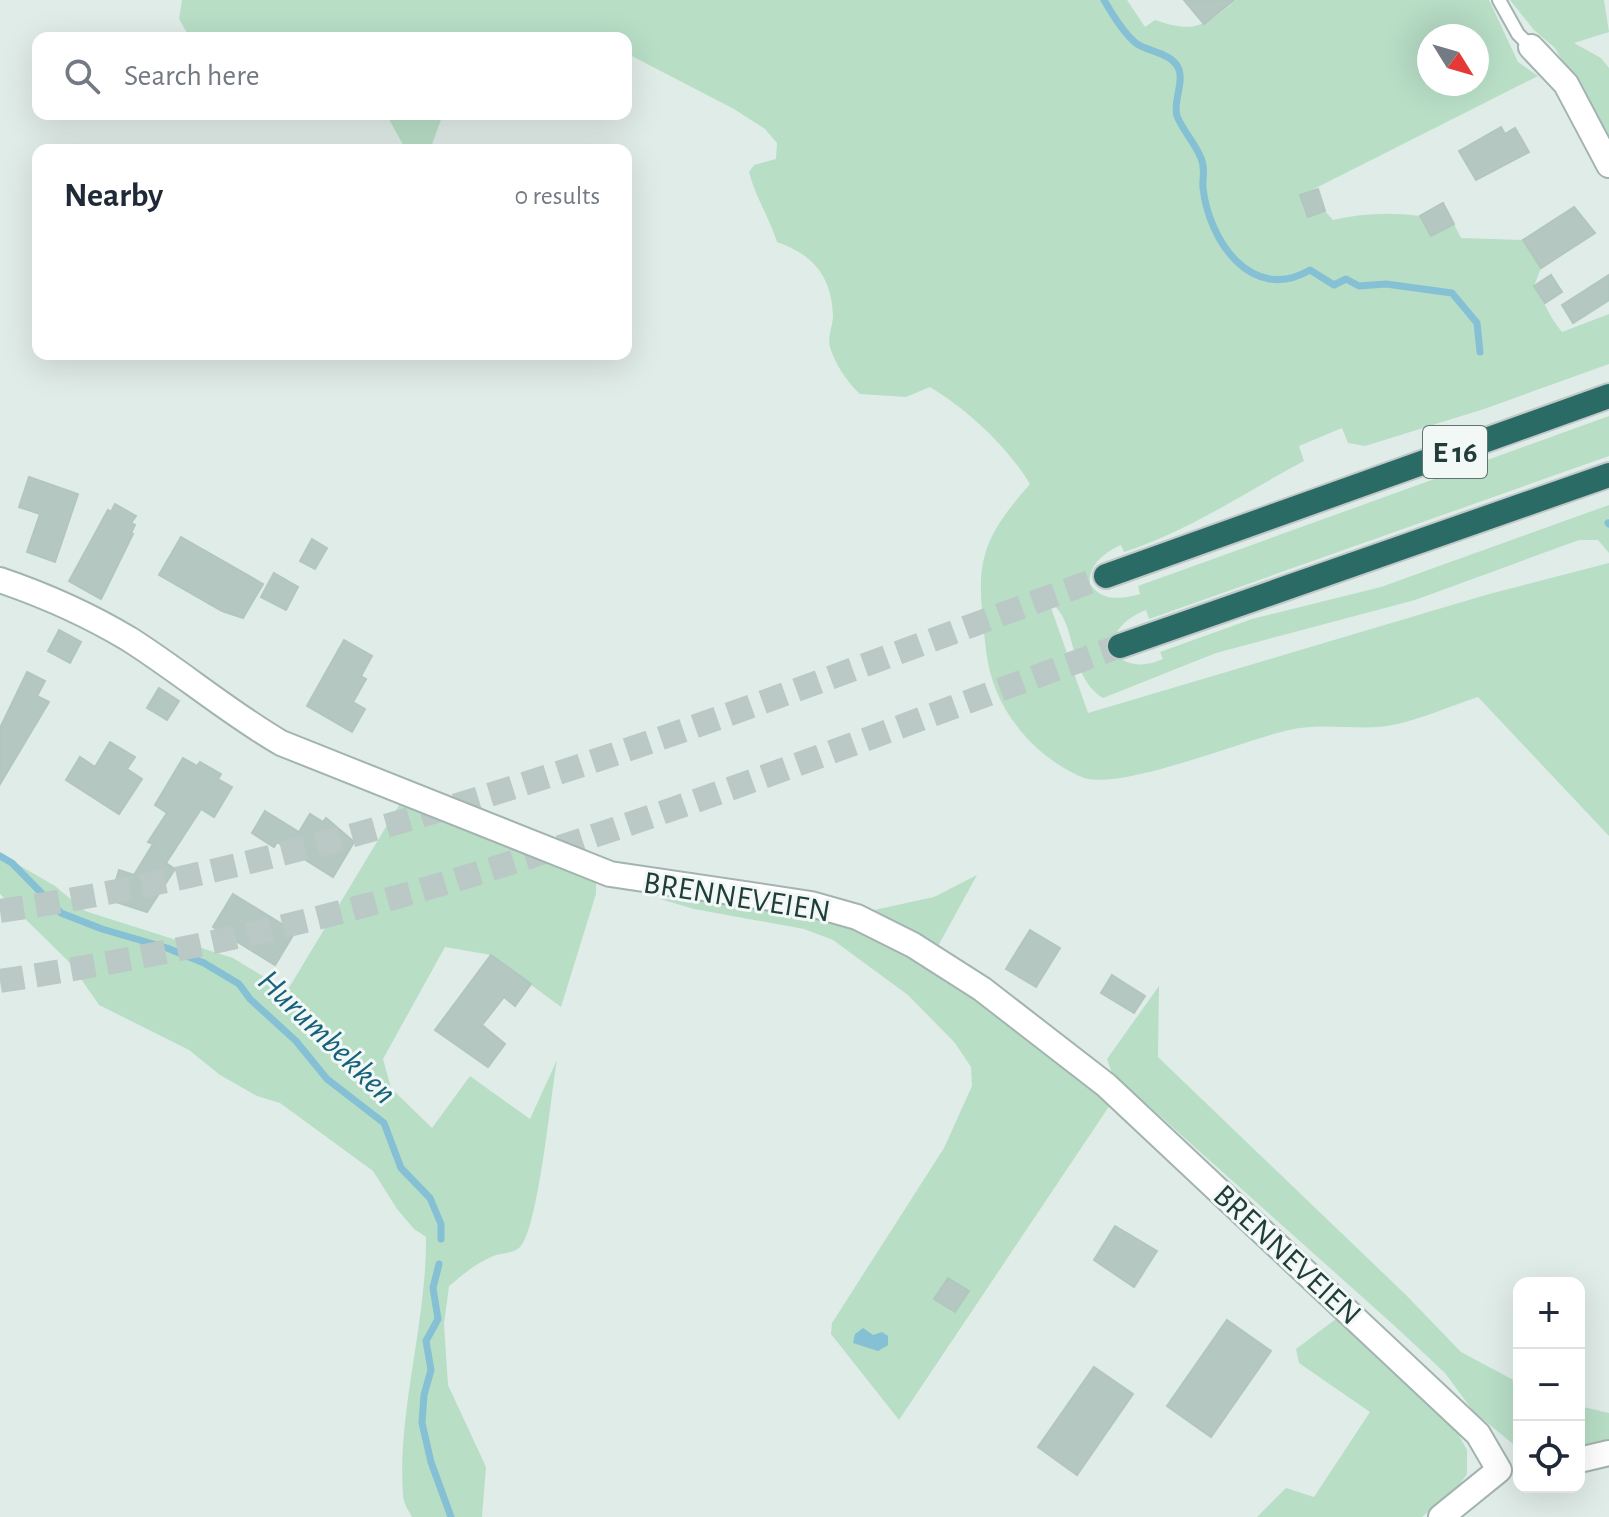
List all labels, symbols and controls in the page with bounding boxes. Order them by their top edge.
north arrow [1417,24,1489,96]
search box [32,32,632,120]
icon: search [60,54,104,98]
text: Search here [124,61,260,91]
text: Nearby [64,179,163,213]
text: 0 results [514,183,600,209]
road number: E 16 [1423,426,1487,478]
street label: BRENNEVEIEN [641,866,833,928]
water label: Hurumbekken [251,964,402,1111]
street label: BRENNEVEIEN [1207,1179,1367,1331]
map controls [1513,1277,1585,1493]
button: + [1513,1277,1585,1349]
button: − [1513,1349,1585,1421]
button: locate [1513,1421,1585,1493]

